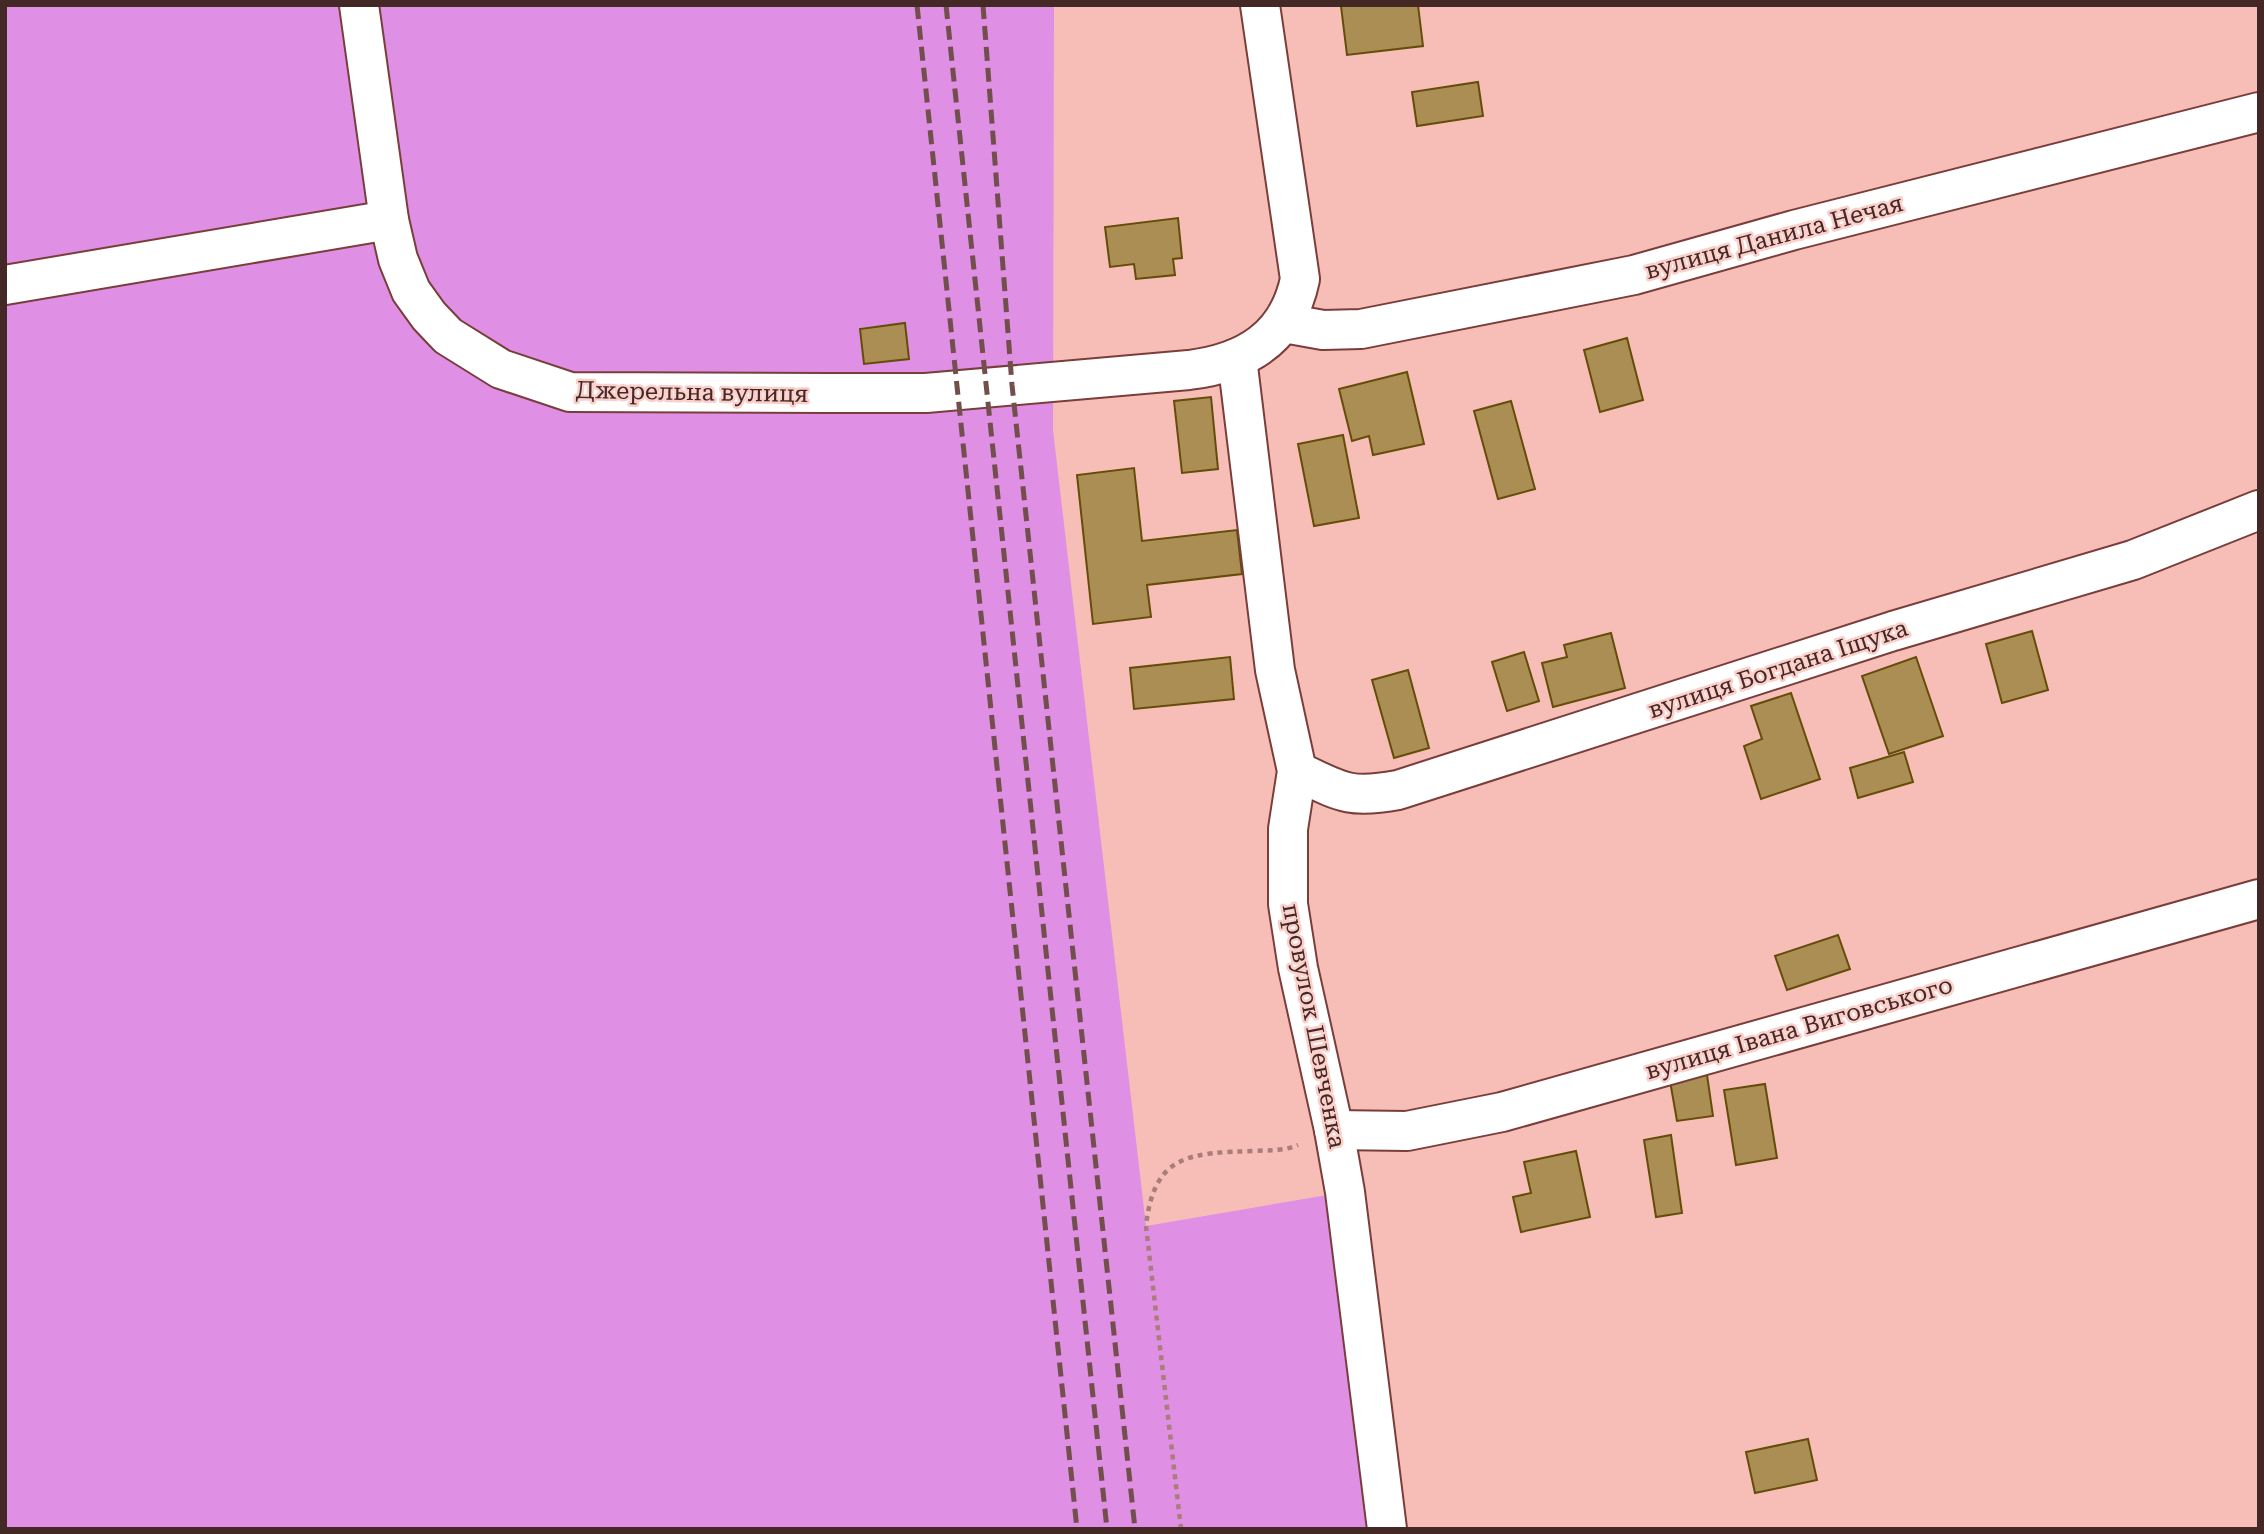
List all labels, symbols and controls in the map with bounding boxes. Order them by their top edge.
street label: вулиця Данила Нечая [1642,189,1906,285]
street label: Джерельна вулиця [575,376,809,408]
street label: вулиця Богдана Іщука [1645,614,1911,724]
street label: провулок Шевченка [1277,901,1351,1151]
street label: вулиця Івана Виговського [1642,971,1956,1085]

